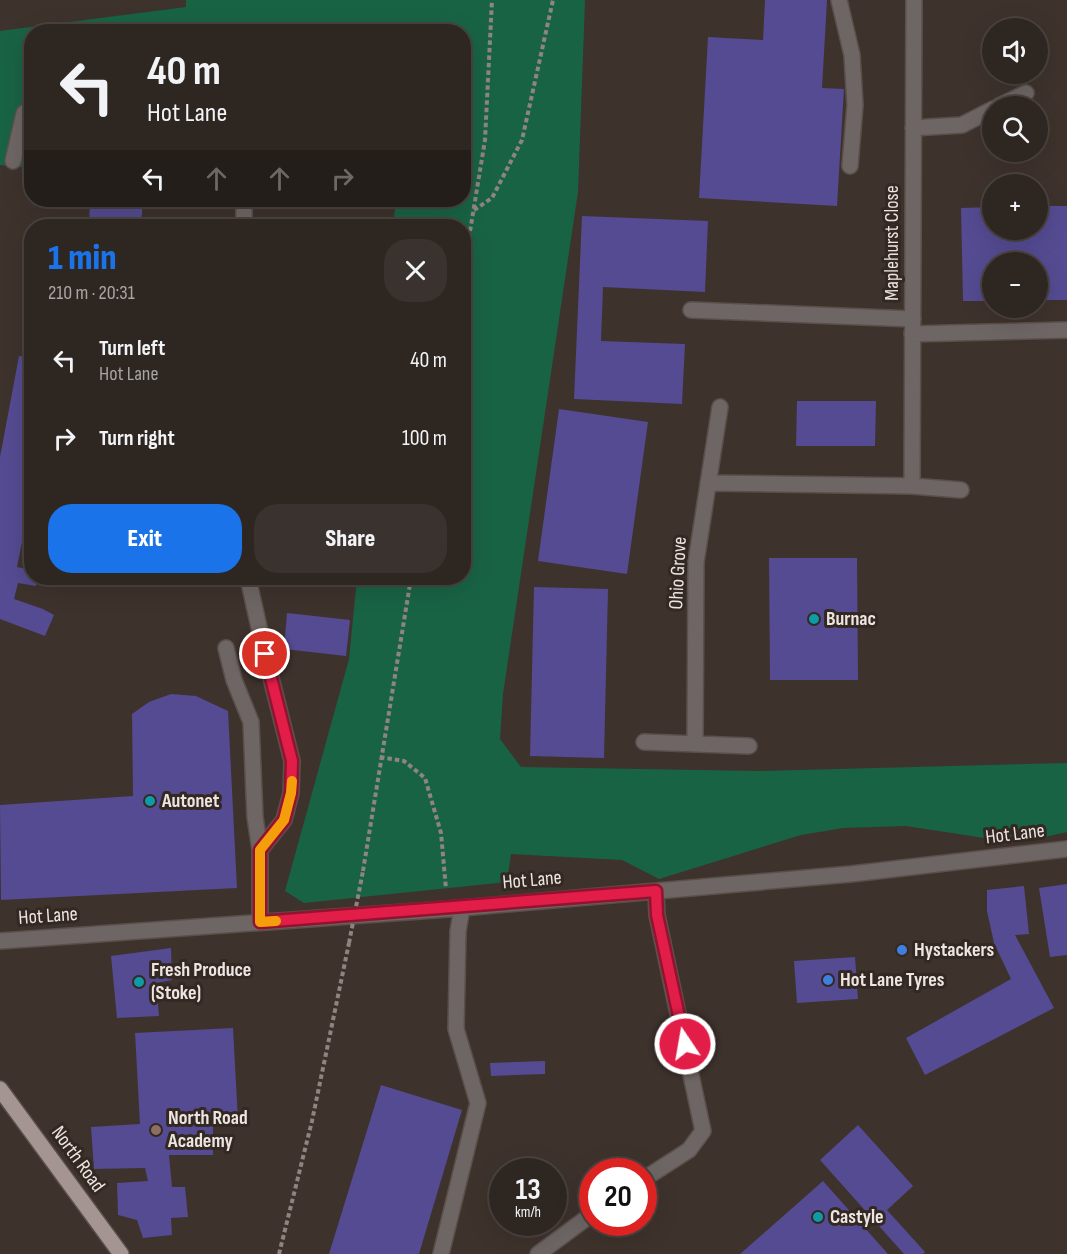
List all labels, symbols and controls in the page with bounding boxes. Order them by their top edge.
map controls [982,18,1048,318]
button: sound [982,18,1048,84]
text: 40 m [147,46,221,97]
icon: left [48,48,126,126]
button: search [982,96,1048,162]
text: Hot Lane [147,97,227,129]
icon: left [137,162,170,195]
icon: ahead [200,162,233,195]
icon: ahead [263,162,296,195]
icon: right [326,162,359,195]
button: + [982,174,1048,240]
street label: Maplehurst Close [880,185,904,301]
text: 1 min [48,237,116,280]
button: close [384,239,447,302]
button: − [982,252,1048,318]
text: 210 m · 20:31 [48,281,135,305]
text: Turn left [99,335,165,362]
icon: left [48,344,81,377]
text: 40 m [410,347,447,374]
text: Hot Lane [99,362,158,386]
icon: right [48,422,81,455]
text: Turn right [99,425,175,452]
text: 100 m [402,425,447,452]
button: Exit [48,504,242,573]
button: Share [254,504,447,573]
street label: Ohio Grove [664,536,692,610]
place label: Burnac [826,607,876,631]
marker: Burnac [807,612,821,626]
pin [239,628,290,679]
icon: arrive [248,637,281,670]
place label: Autonet [161,789,220,813]
marker: Autonet [143,794,157,808]
street label: Hot Lane [984,818,1046,850]
street label: Hot Lane [501,865,563,895]
street label: Hot Lane [18,902,78,930]
place label: Hystackers [914,938,994,962]
marker: Hystackers [895,943,909,957]
place label: Fresh Produce (Stoke) [151,958,251,1005]
place label: Hot Lane Tyres [840,968,945,992]
marker: Hot Lane Tyres [821,973,835,987]
marker: Fresh Produce (Stoke) [132,975,146,989]
position arrow [653,1012,717,1076]
place label: North Road Academy [167,1106,248,1153]
street label: North Road [46,1121,110,1197]
marker: North Road Academy [149,1123,163,1137]
speed limit sign: 20 [579,1158,657,1236]
text: 13 [515,1172,541,1208]
text: km/h [515,1203,541,1222]
place label: Castyle [830,1205,884,1229]
marker: Castyle [811,1210,825,1224]

